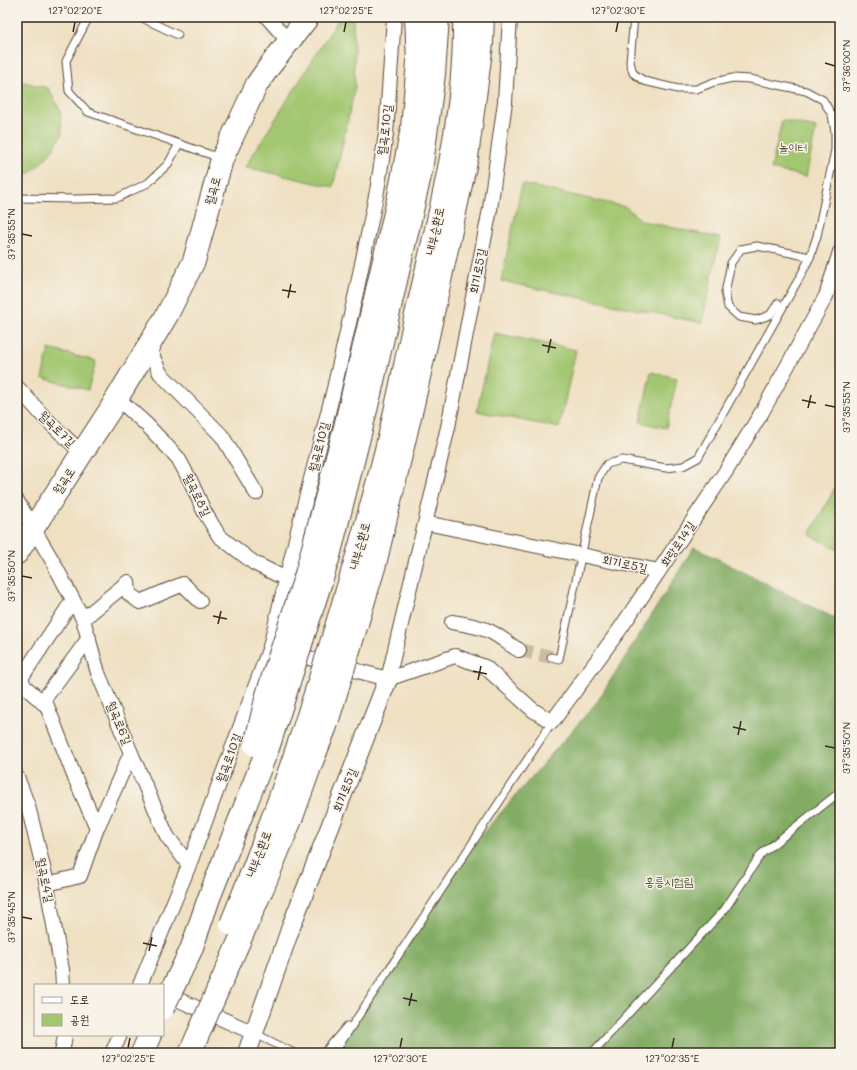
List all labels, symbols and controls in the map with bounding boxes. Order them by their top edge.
text: 127°02'20"E [48,3,102,17]
text: 127°02'25"E [319,3,373,17]
text: 127°02'30"E [591,3,646,17]
text: 37°36'00"N [839,40,853,92]
street label: 월곡로10길 [373,103,395,156]
park label: 놀이터 [779,139,807,155]
street label: 월곡로 [201,175,224,207]
street label: 내부순환로 [421,206,447,256]
text: 37°35'55"N [4,208,18,260]
street label: 회기로5길 [465,247,489,295]
text: 37°35'55"N [839,381,853,433]
street label: 월곡로7길 [36,407,80,450]
street label: 월곡로10길 [304,420,332,474]
street label: 월곡로 [49,464,78,497]
street label: 월곡로8길 [181,470,215,519]
street label: 화랑로14길 [656,518,698,569]
street label: 내부순환로 [345,520,373,571]
text: 37°35'50"N [4,550,18,602]
street label: 회기로5길 [601,550,650,576]
street label: 월곡로6길 [104,698,136,747]
text: 37°35'50"N [839,722,853,774]
street label: 월곡로10길 [212,730,244,785]
street label: 회기로5길 [328,765,360,814]
street label: 내부순환로 [242,828,274,879]
street label: 월곡로4길 [33,856,59,904]
park label: 홍릉시험림 [645,873,693,889]
text: 37°35'45"N [4,891,18,943]
legend [34,984,164,1036]
text: 도로 [70,991,89,1007]
text: 공원 [70,1011,89,1027]
text: 127°02'25"E [101,1051,155,1065]
text: 127°02'30"E [373,1051,428,1065]
text: 127°02'35"E [645,1051,699,1065]

